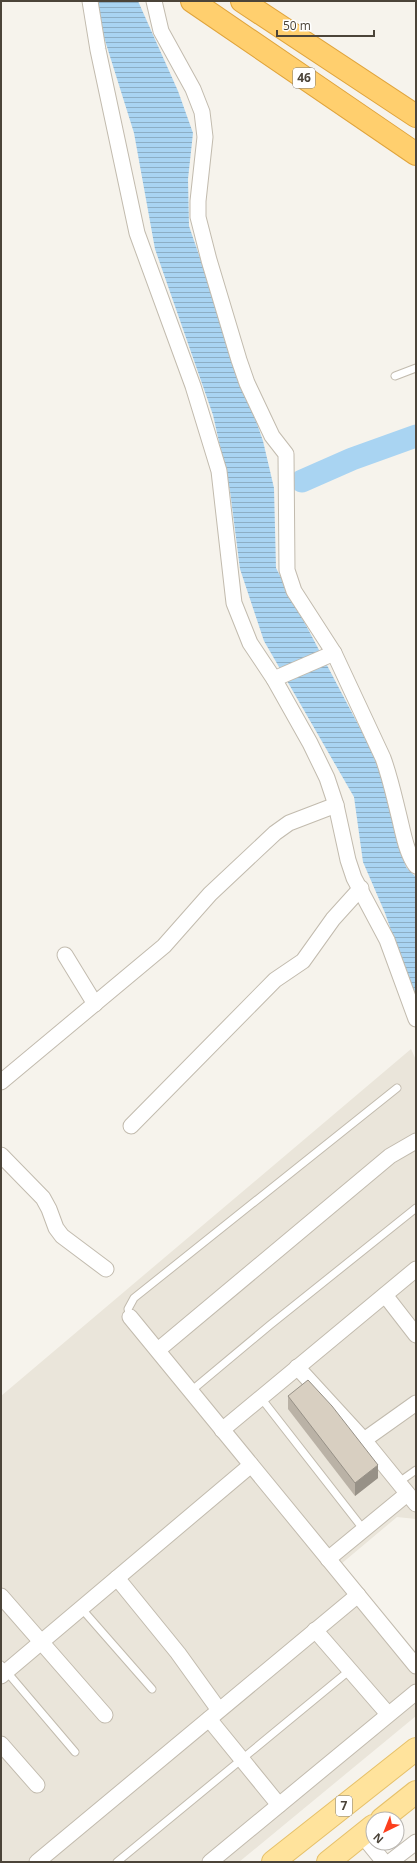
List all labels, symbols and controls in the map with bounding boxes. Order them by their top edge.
scale bar [277,12,374,38]
text: 50 m [283,17,311,34]
road number: 46 [293,68,315,88]
road number: 7 [336,1796,352,1816]
north arrow [365,1811,405,1851]
text: N [369,1830,386,1847]

